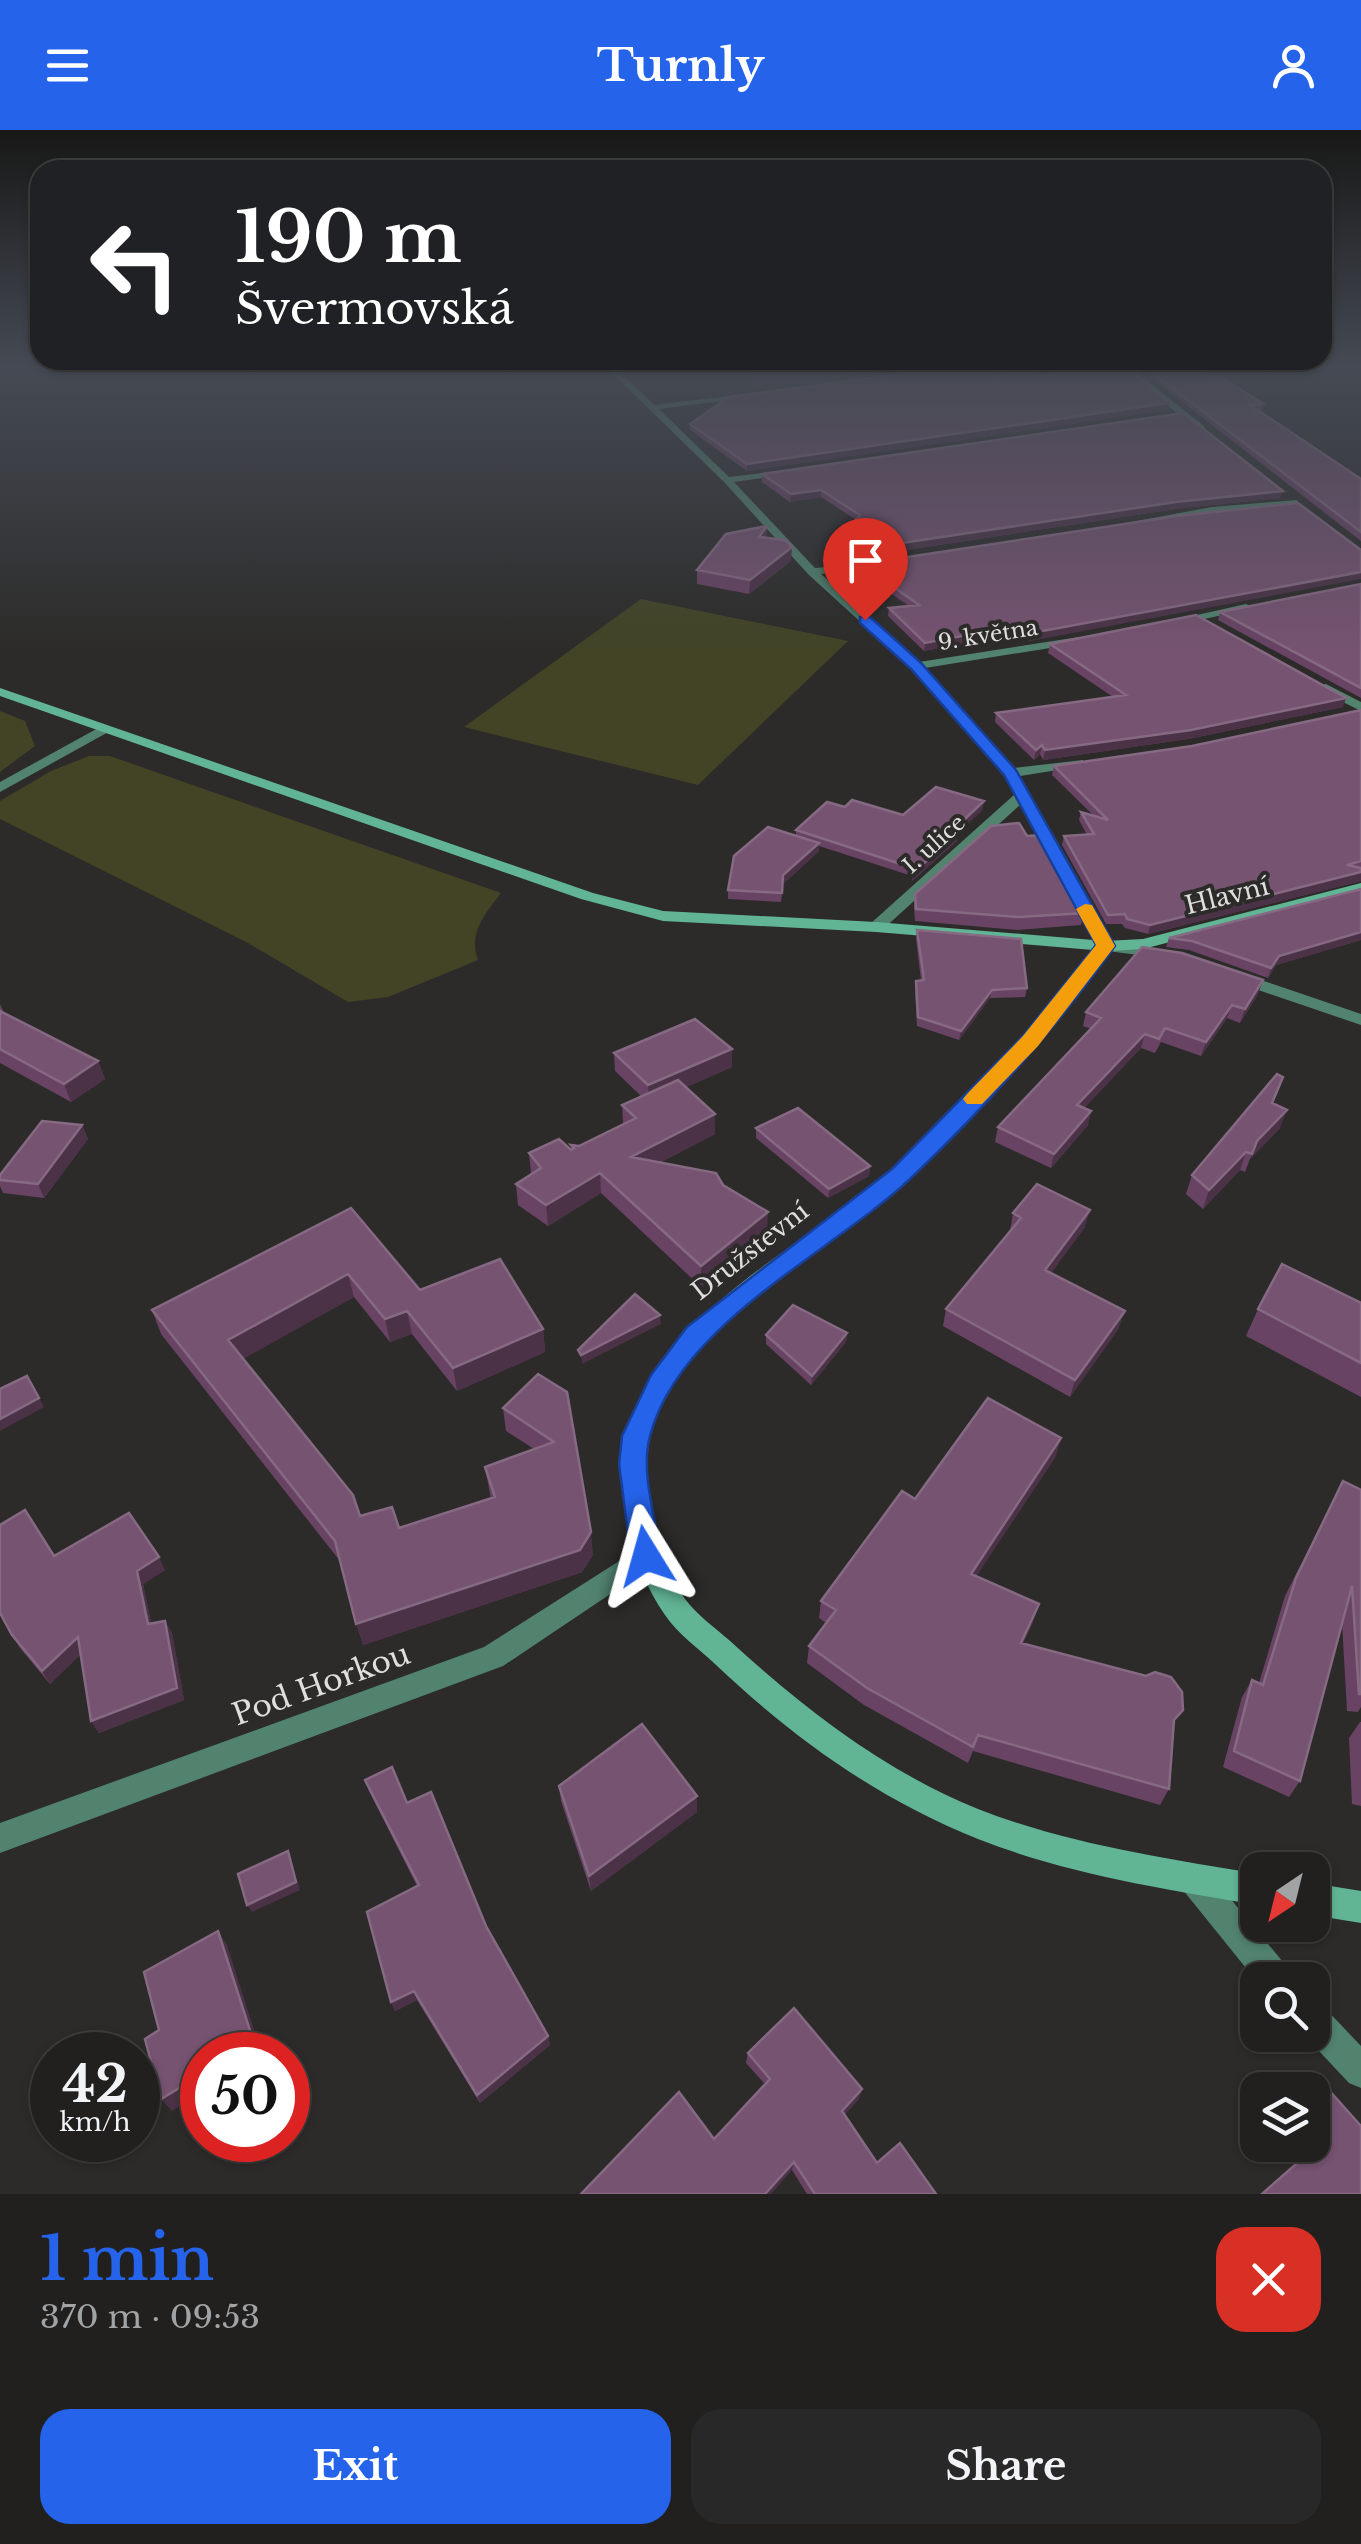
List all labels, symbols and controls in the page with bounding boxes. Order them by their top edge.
text: Turnly [597,37,764,93]
icon: menu [40,38,95,93]
icon: person [1266,38,1321,93]
text: 190 m [235,194,462,281]
icon: left [70,200,200,330]
text: Švermovská [235,280,514,336]
pin [823,518,908,621]
icon: arrive [838,533,893,588]
street label: 9. května [936,614,1041,656]
street label: I. ulice [897,809,971,879]
street label: Hlavní [1182,870,1273,921]
street label: Družstevní [685,1195,815,1306]
position arrow [594,1504,698,1608]
street label: Pod Horkou [227,1635,415,1733]
north arrow [1240,1852,1330,1942]
map controls [1240,1852,1330,2162]
button: search [1240,1962,1330,2052]
speed limit sign: 50 [180,2032,310,2162]
text: 42 [62,2053,128,2116]
button: layers [1240,2072,1330,2162]
text: km/h [60,2107,130,2138]
text: 1 min [40,2222,214,2296]
button: close [1216,2227,1321,2332]
text: 370 m · 09:53 [40,2297,260,2337]
button: Exit [40,2409,671,2524]
button: Share [691,2409,1321,2524]

